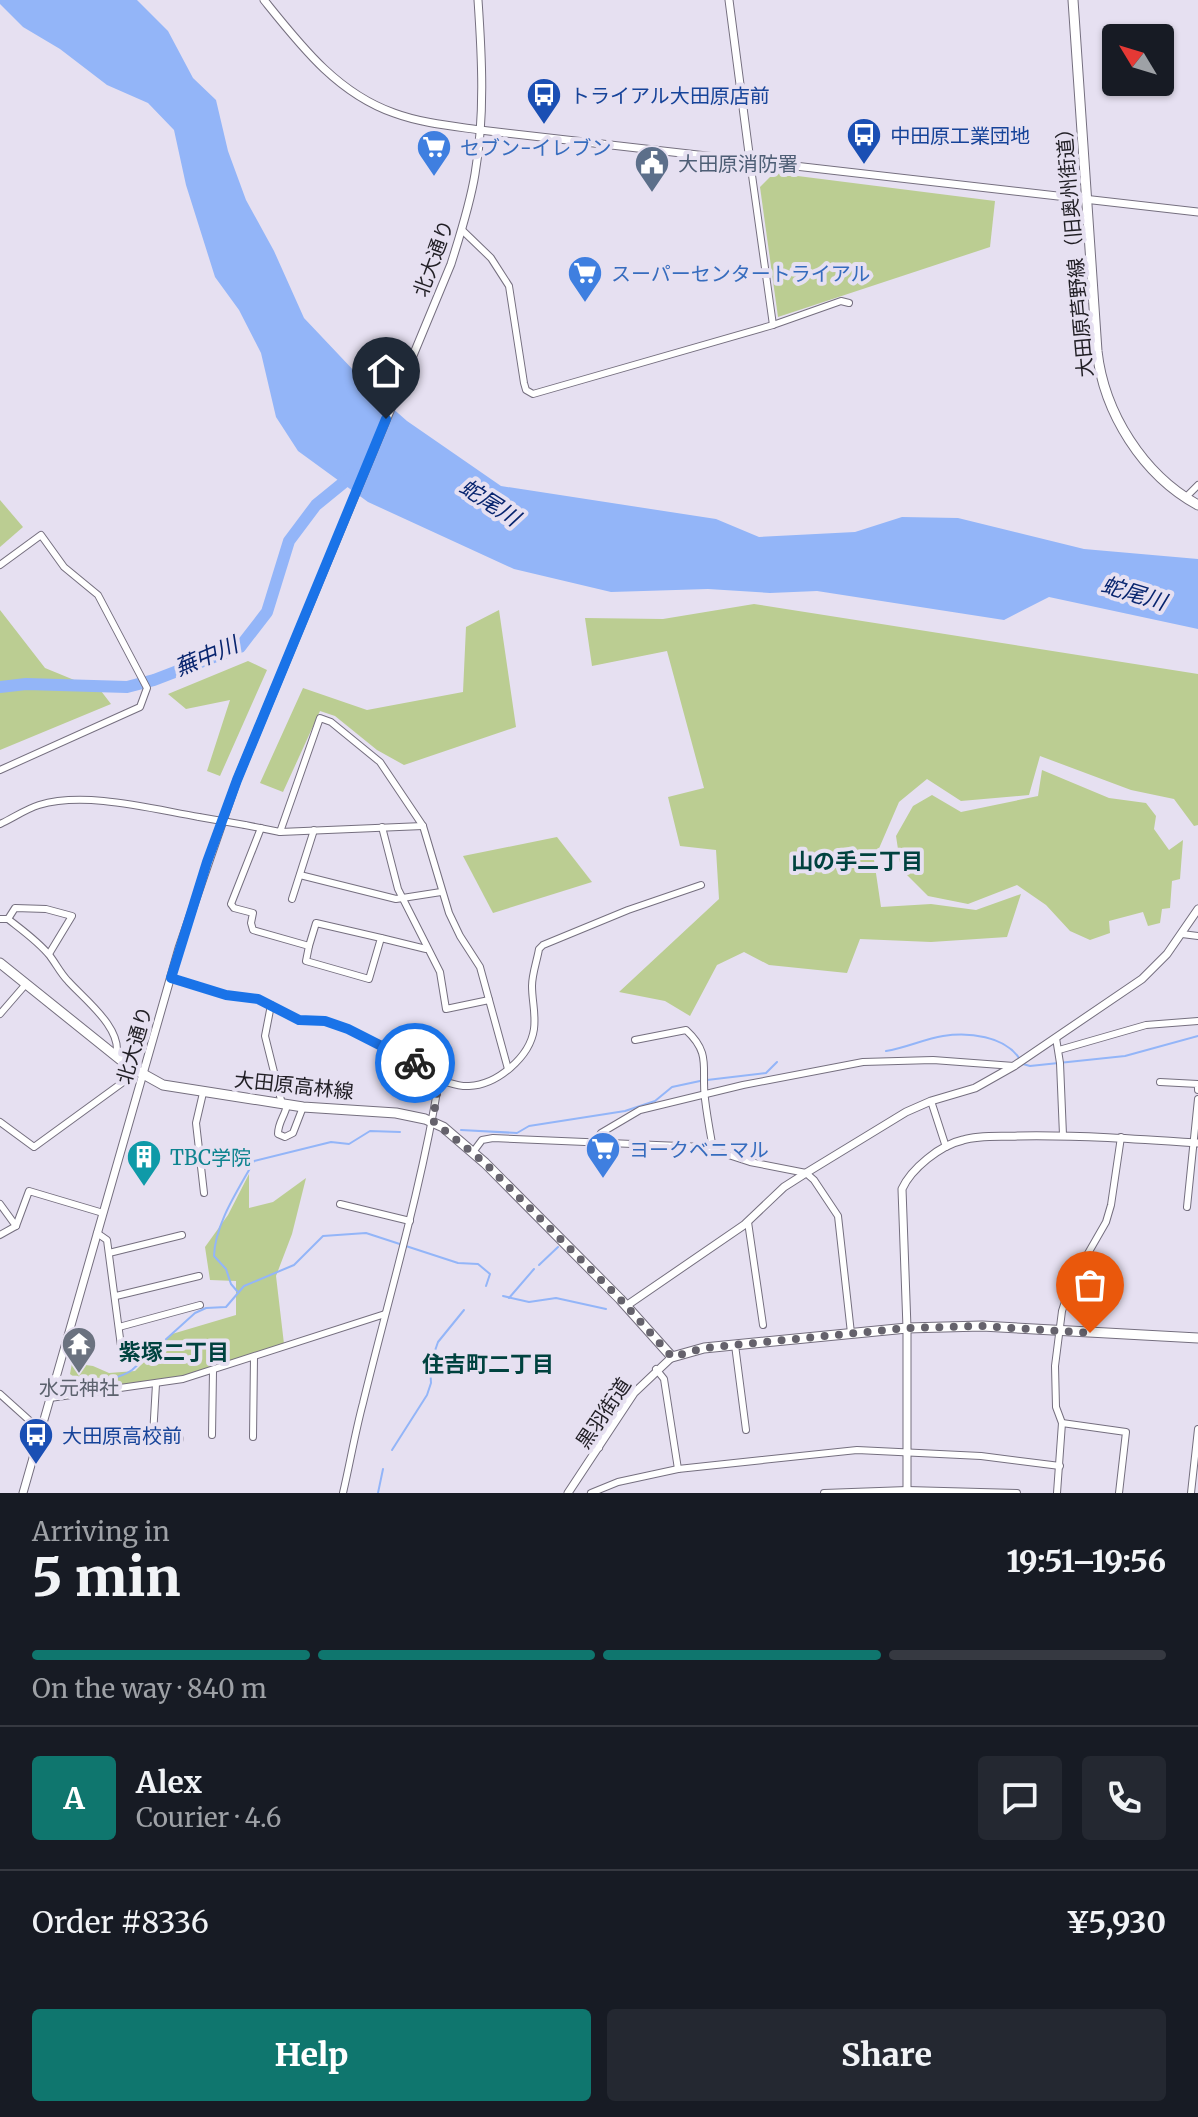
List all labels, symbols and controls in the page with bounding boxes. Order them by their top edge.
north arrow [1102,24,1174,96]
map controls [1102,24,1174,96]
bus stop icon: トライアル大田原店前 [525,76,563,126]
place label: トライアル大田原店前 [570,83,770,108]
bus stop icon: 中田原工業団地 [845,116,883,166]
street label: 大田原芦野線（旧奥州街道） [1050,117,1098,379]
place label: 中田原工業団地 [890,123,1030,148]
supermarket icon: セブン-イレブン [415,128,453,178]
place label: セブン-イレブン [460,135,612,160]
public building icon: 大田原消防署 [633,144,671,194]
place label: 大田原消防署 [678,151,798,176]
street label: 北大通り [408,216,458,300]
supermarket icon: スーパーセンタートライアル [566,254,604,304]
place label: スーパーセンタートライアル [611,261,871,286]
pin [352,337,420,419]
icon: home [364,349,408,393]
water label: 蛇尾川 [455,472,527,533]
water label: 蛇尾川 [1098,570,1172,617]
water label: 蕪中川 [170,629,244,682]
district label: 山の手二丁目 [791,847,923,875]
street label: 北大通り [111,1003,157,1087]
courier [375,1023,455,1103]
icon: bike [393,1041,437,1085]
street label: 大田原高林線 [233,1066,355,1104]
supermarket icon: ヨークベニマル [584,1130,622,1180]
place label: ヨークベニマル [629,1137,769,1162]
building icon: TBC学院 [125,1138,163,1188]
place label: TBC学院 [170,1145,251,1170]
pin [1056,1251,1124,1333]
icon: bag [1068,1263,1112,1307]
temple icon: 水元神社 [60,1325,98,1375]
district label: 紫塚二丁目 [119,1338,229,1366]
district label: 住吉町二丁目 [422,1350,554,1378]
street label: 黒羽街道 [570,1373,636,1453]
place label: 水元神社 [39,1375,119,1400]
bus stop icon: 大田原高校前 [17,1416,55,1466]
place label: 大田原高校前 [62,1423,182,1448]
text: Arriving in [32,1515,170,1548]
text: 19:51–19:56 [1006,1542,1166,1580]
text: 5 min [32,1545,181,1610]
text: On the way · 840 m [32,1672,267,1705]
button: chat [978,1756,1062,1840]
button: phone [1082,1756,1166,1840]
text: Alex [136,1763,202,1801]
text: A [63,1779,85,1817]
text: Courier · 4.6 [136,1801,282,1834]
text: Order #8336 [32,1903,209,1941]
text: ¥5,930 [1066,1903,1166,1941]
button: Help [32,2009,591,2101]
button: Share [607,2009,1166,2101]

